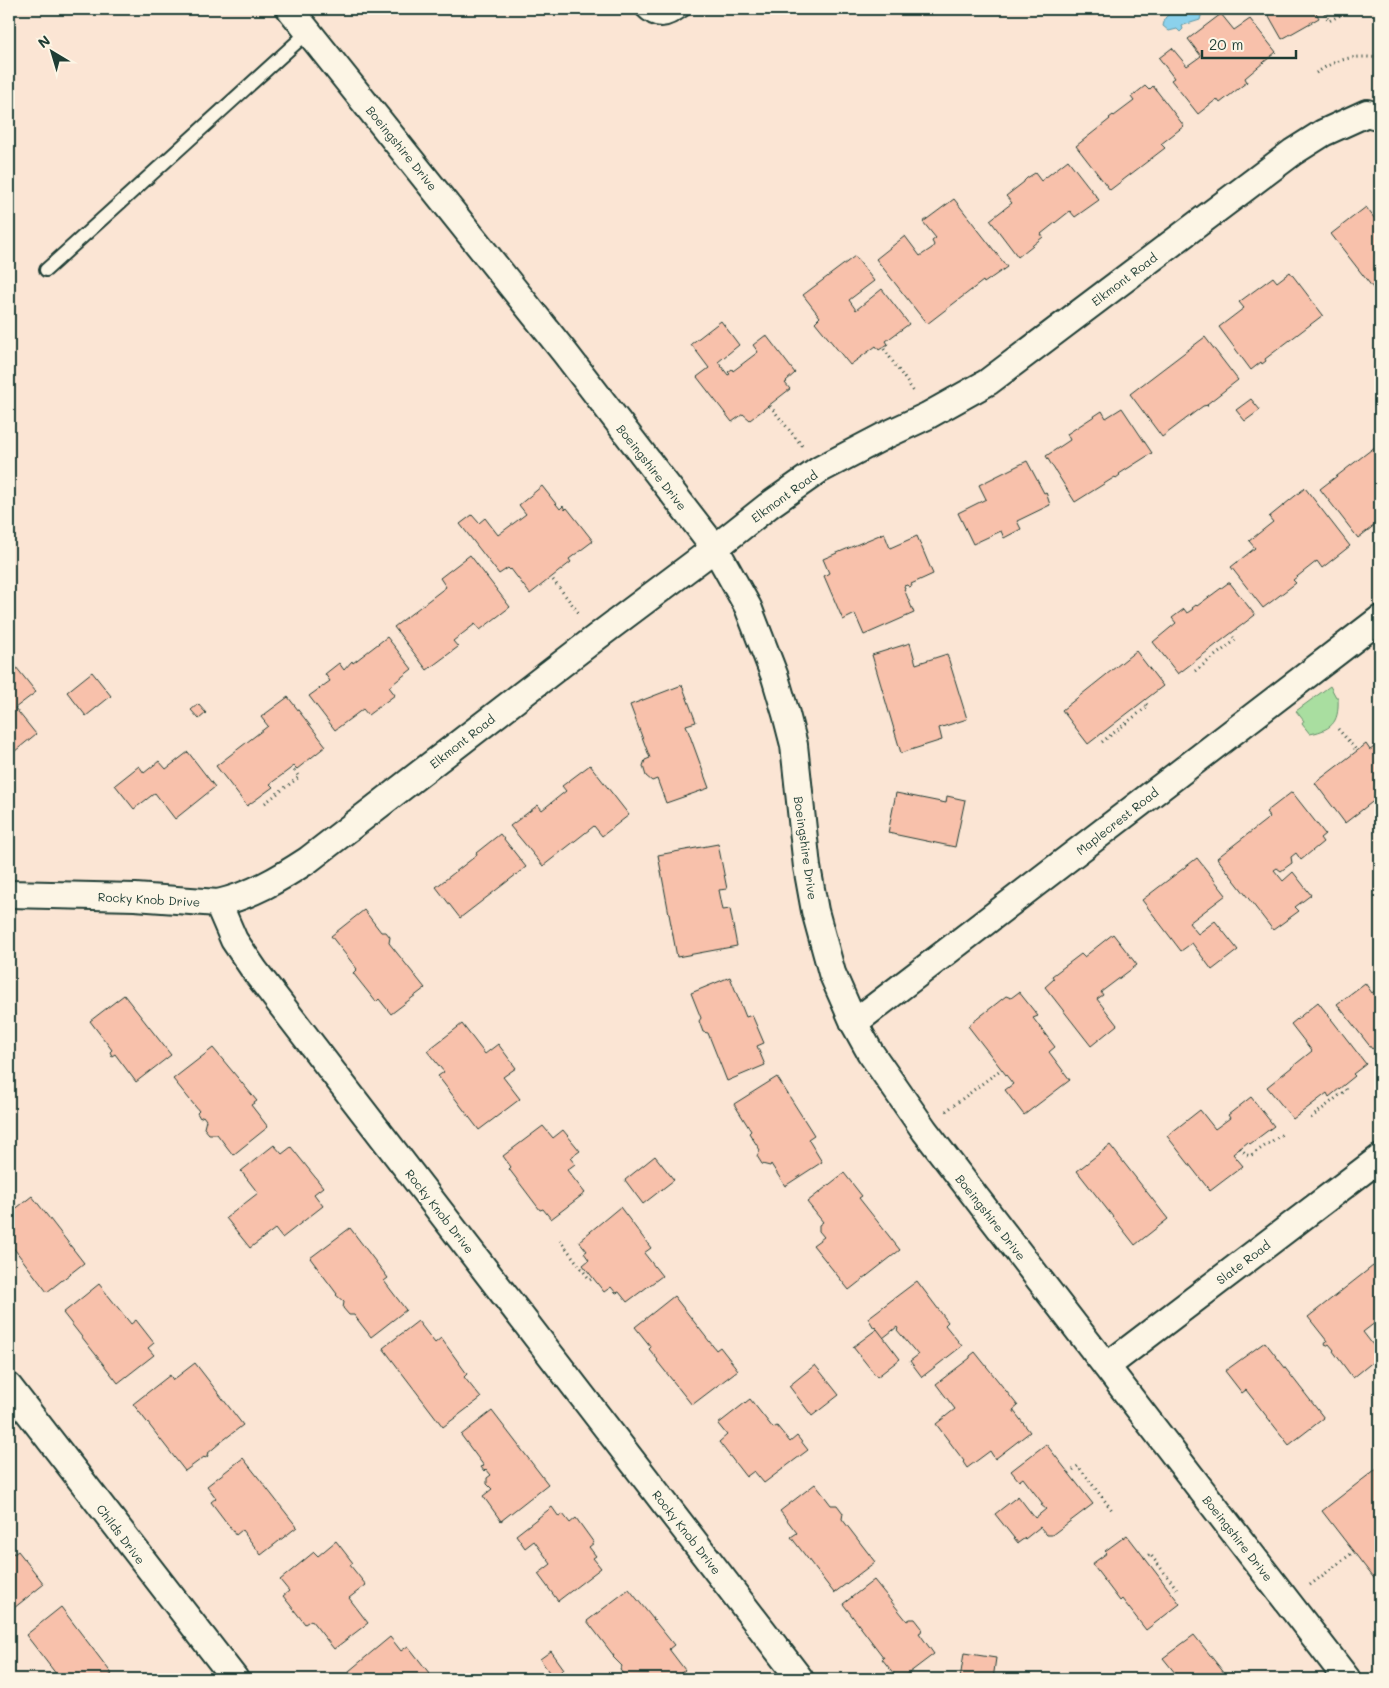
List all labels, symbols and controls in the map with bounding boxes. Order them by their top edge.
north arrow [28,28,78,78]
scale bar [1202,28,1295,60]
text: N [34,31,54,52]
text: 20 m [1209,34,1243,54]
street label: Boeingshire Drive [363,102,441,194]
street label: Elkmont Road [1088,249,1161,309]
street label: Boeingshire Drive [614,421,690,513]
street label: Elkmont Road [747,466,821,526]
street label: Elkmont Road [426,710,498,772]
street label: Maplecrest Road [1073,784,1162,858]
street label: Boeingshire Drive [791,795,821,901]
street label: Rocky Knob Drive [97,888,201,910]
street label: Rocky Knob Drive [402,1166,478,1256]
street label: Boeingshire Drive [953,1171,1029,1263]
street label: Slate Road [1213,1236,1274,1288]
street label: Rocky Knob Drive [649,1487,725,1577]
street label: Boeingshire Drive [1200,1492,1276,1584]
street label: Childs Drive [93,1501,149,1567]

